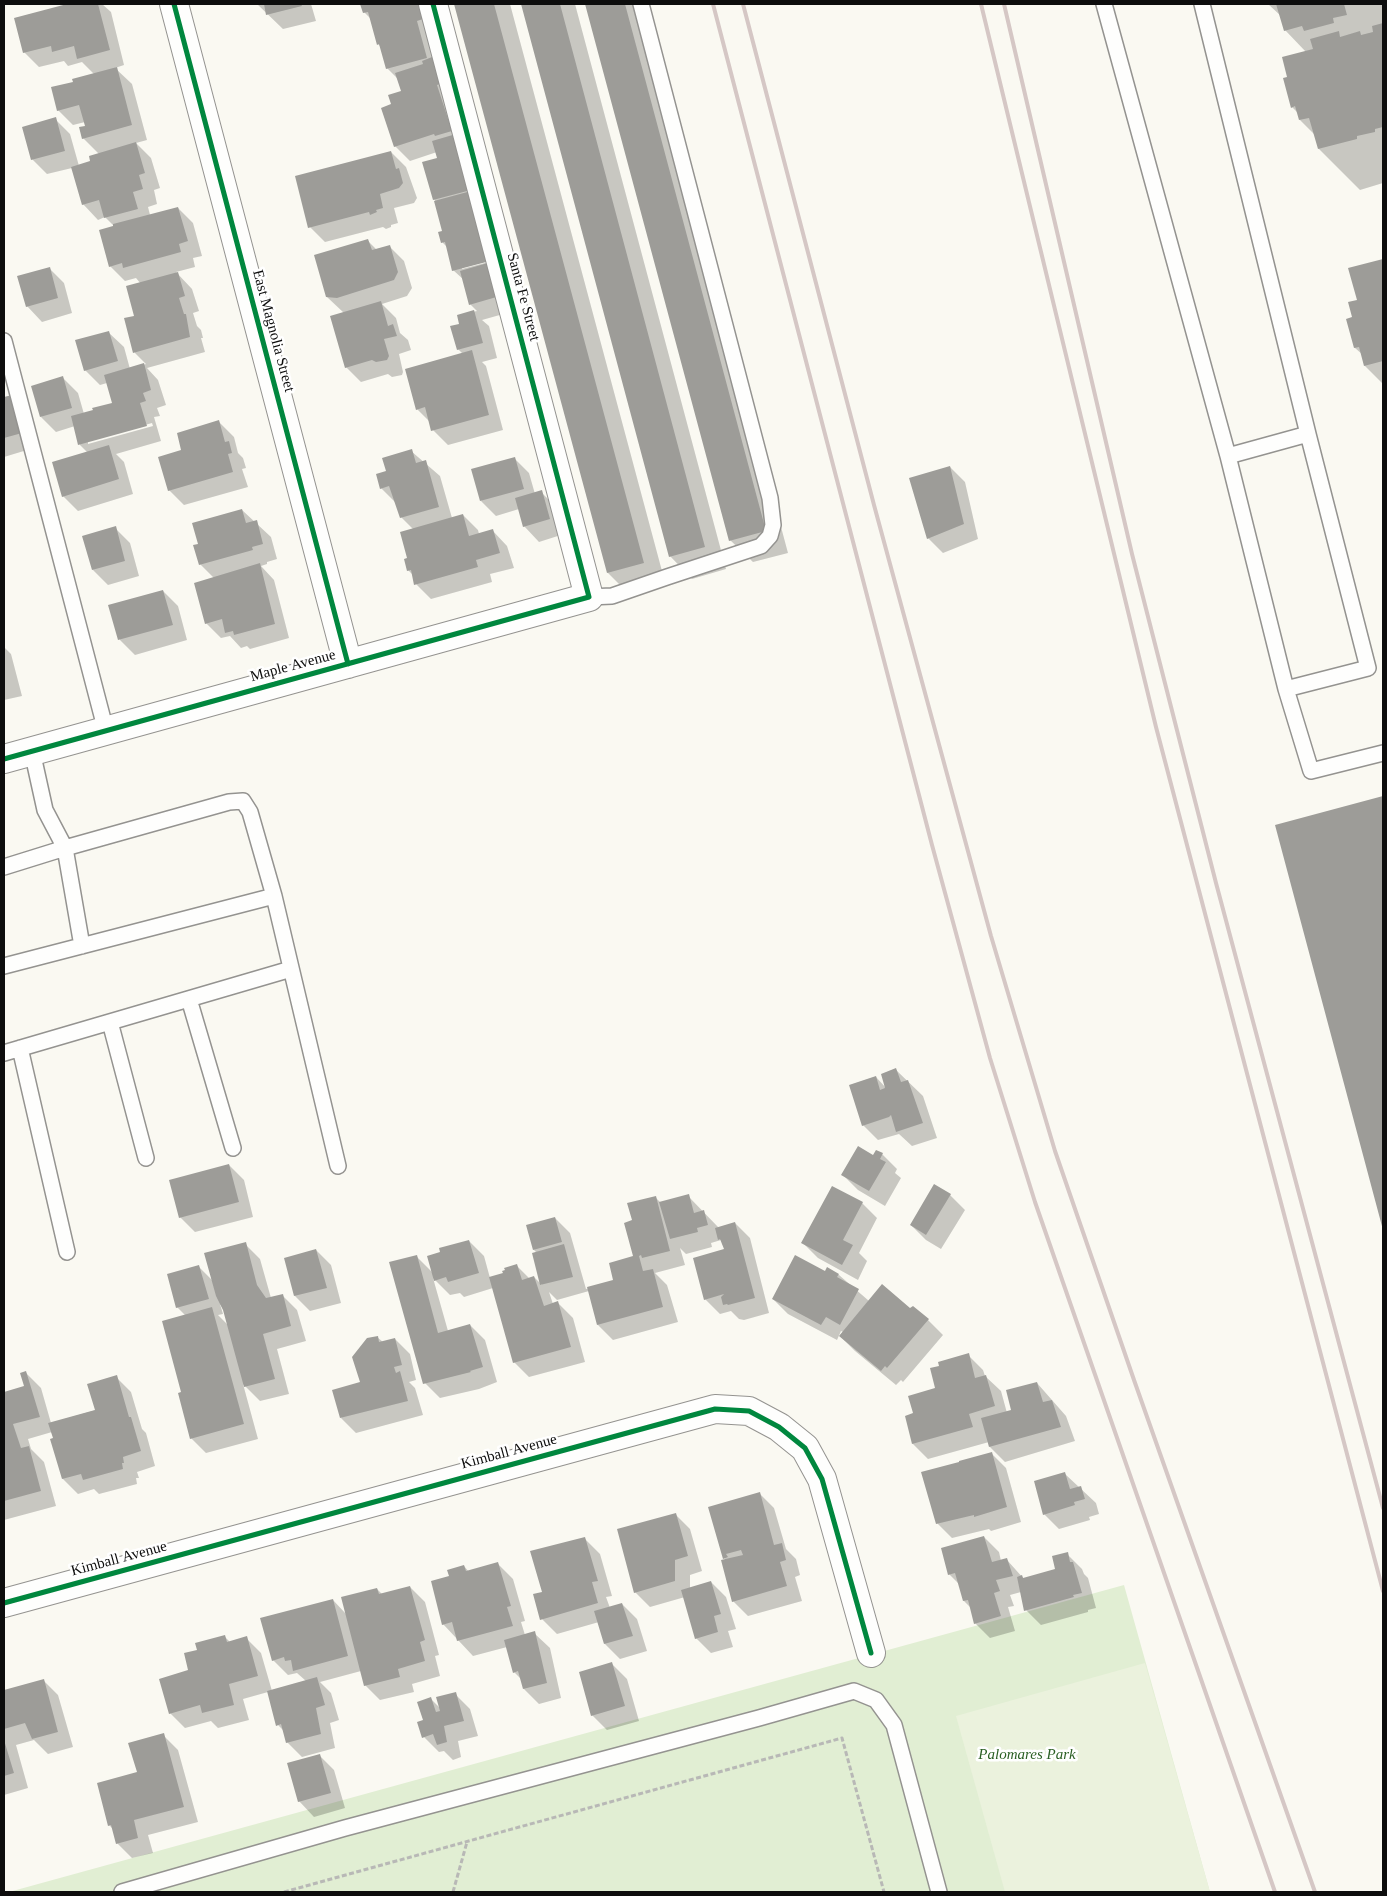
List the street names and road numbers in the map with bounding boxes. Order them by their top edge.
street label: Santa Fe Street [503,251,543,343]
street label: East Magnolia Street [248,268,298,394]
street label: Maple Avenue [248,646,338,686]
street label: Kimball Avenue [459,1431,559,1473]
street label: Kimball Avenue [69,1538,169,1580]

